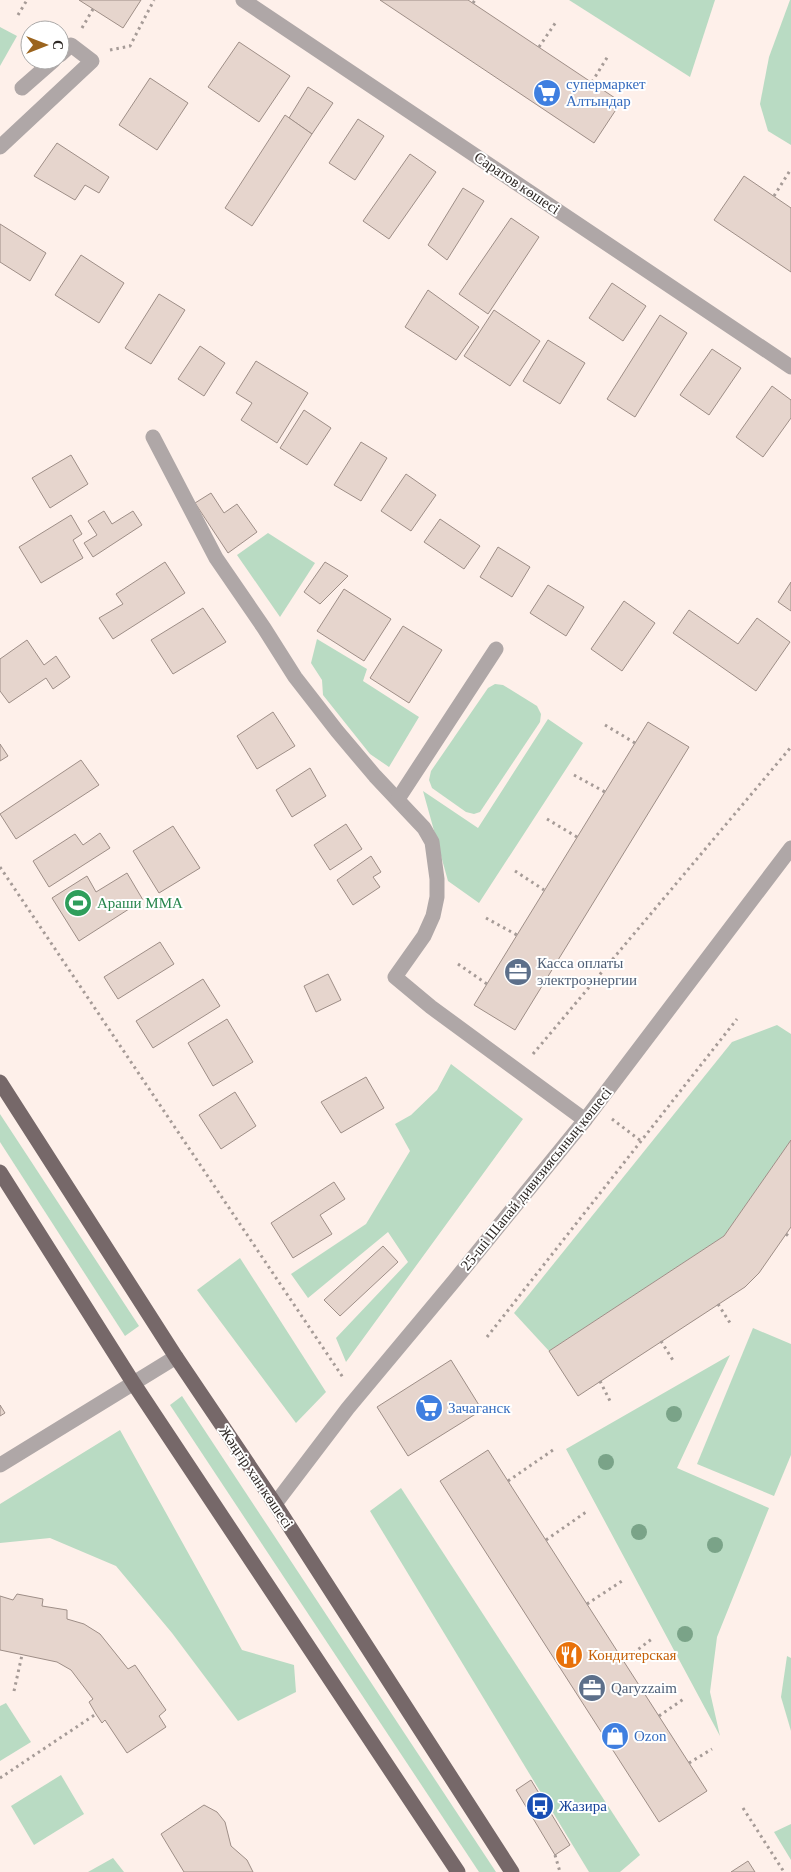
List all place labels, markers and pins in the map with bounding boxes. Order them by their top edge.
place label: супермаркет Алтындар [566,76,646,109]
supermarket icon: супермаркет Алтындар [532,78,562,108]
sports icon: Араши ММА [63,888,93,918]
place label: Араши ММА [97,895,183,911]
place label: Касса оплаты электроэнергии [537,955,637,988]
office icon: Касса оплаты электроэнергии [503,957,533,987]
supermarket icon: Зачаганск [414,1393,444,1423]
place label: Зачаганск [448,1400,511,1416]
restaurant icon: Кондитерская [554,1640,584,1670]
place label: Кондитерская [588,1647,677,1663]
office icon: Qaryzzaim [577,1673,607,1703]
place label: Qaryzzaim [611,1680,677,1696]
shop icon: Ozon [600,1721,630,1751]
place label: Ozon [634,1728,667,1744]
bus stop icon: Жазира [525,1791,555,1821]
place label: Жазира [559,1798,607,1814]

